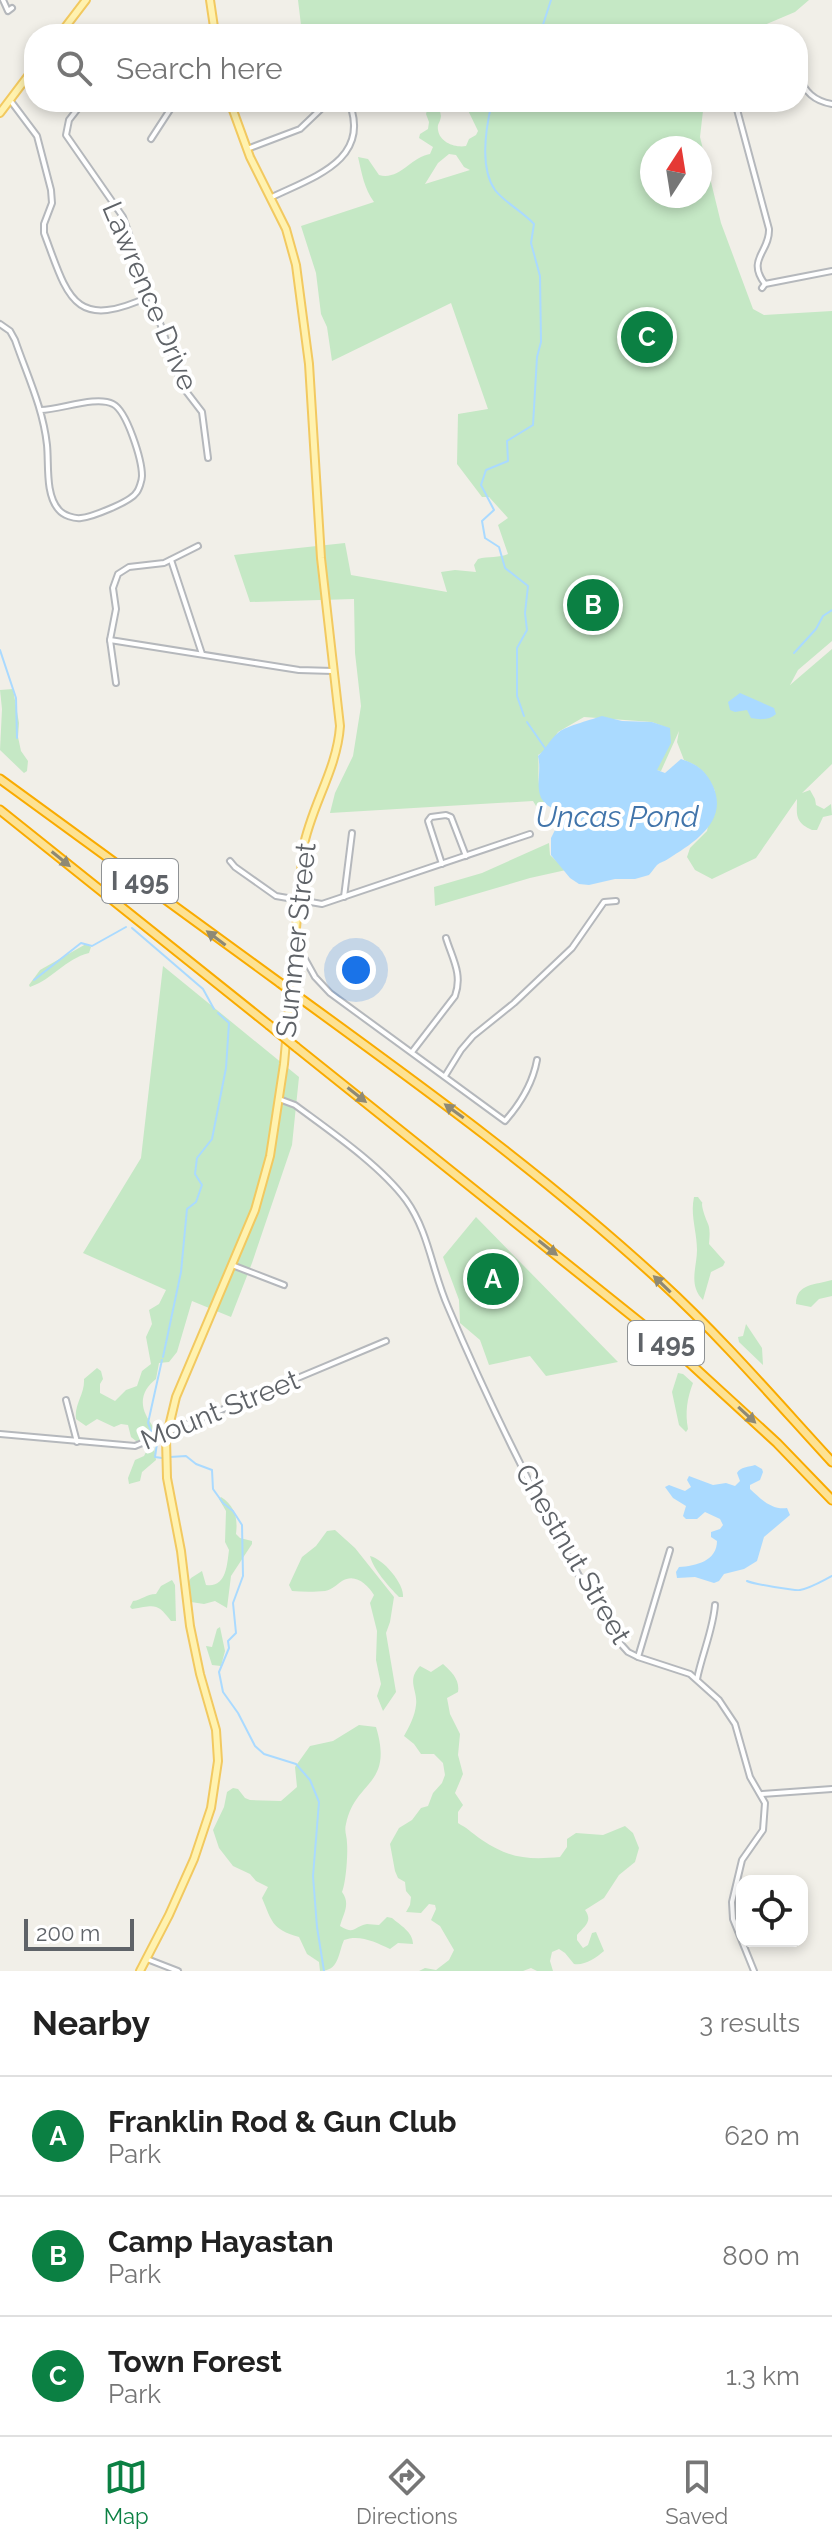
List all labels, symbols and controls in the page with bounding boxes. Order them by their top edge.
search box [24,24,808,112]
icon: search [52,46,96,90]
text: Search here [116,51,283,86]
north arrow [640,136,712,208]
street label: Lawrence Drive [95,197,205,395]
pin: C [621,307,673,367]
pin: B [567,575,619,635]
water label: Uncas Pond [535,799,700,834]
street label: Summer Street [269,840,323,1039]
one-way arrow [51,850,71,867]
road number: I 495 [102,859,178,903]
one-way arrow [206,930,226,946]
your location [336,950,376,990]
one-way arrow [347,1087,367,1103]
one-way arrow [444,1104,464,1120]
one-way arrow [538,1239,558,1255]
pin: A [467,1249,519,1309]
one-way arrow [653,1276,672,1294]
road number: I 495 [628,1321,704,1365]
street label: Mount Street [136,1363,305,1457]
one-way arrow [737,1405,756,1423]
street label: Chestnut Street [508,1458,638,1650]
map controls [736,1875,808,1947]
button: locate [736,1875,808,1947]
scale bar [24,1915,134,1951]
text: 200 m [36,1920,100,1946]
text: Nearby [32,2003,150,2043]
text: 3 results [699,2008,800,2038]
text: Franklin Rod & Gun Club [108,2104,457,2139]
text: A [49,2121,67,2151]
text: 620 m [724,2121,800,2151]
text: Park [108,2139,161,2169]
text: Camp Hayastan [108,2224,334,2259]
text: B [49,2241,67,2271]
text: 800 m [722,2241,800,2271]
text: Park [108,2259,161,2289]
text: Town Forest [108,2344,282,2379]
text: C [49,2361,67,2391]
text: 1.3 km [726,2361,800,2391]
text: Park [108,2379,161,2409]
tab: Map [104,2455,149,2529]
tab: Directions [356,2455,458,2529]
tab: Saved [665,2455,728,2529]

